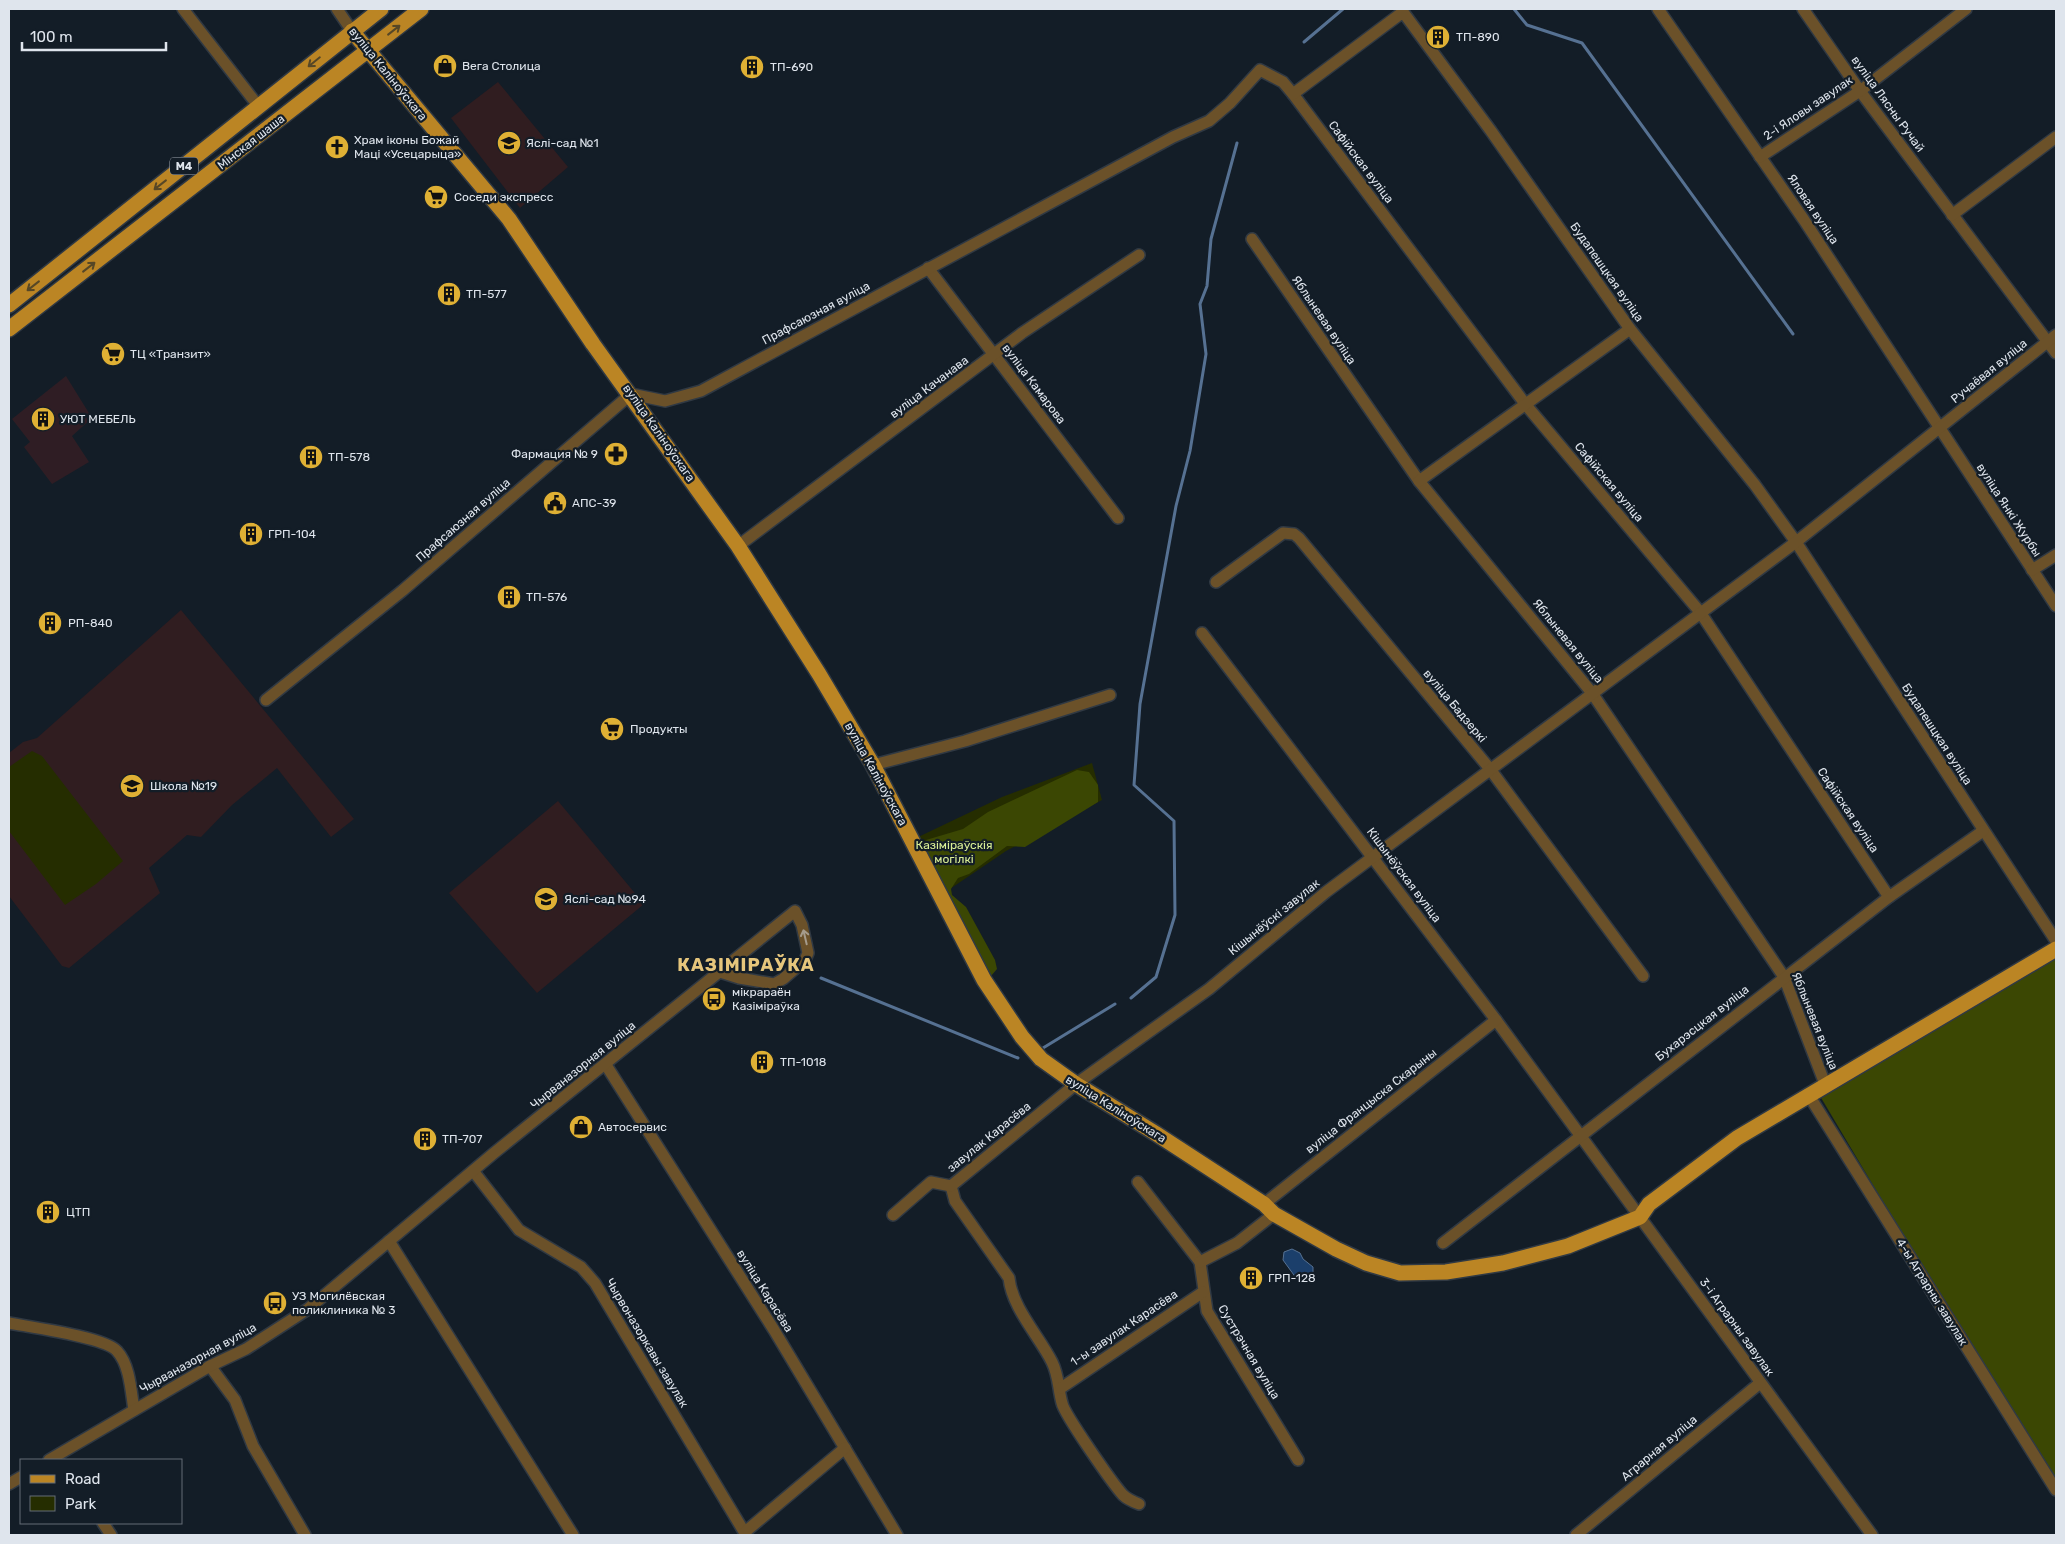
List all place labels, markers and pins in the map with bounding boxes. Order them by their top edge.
building icon: ТП-890 [1425,24,1451,50]
place label: ТП-890 [1456,30,1500,44]
shop icon: Вега Столица [432,53,458,79]
building icon: ТП-690 [739,54,765,80]
place label: Вега Столица [462,59,541,73]
place label: ТП-690 [770,60,813,74]
school or university icon: Яслі-сад №1 [496,130,522,156]
place label: Храм іконы Божай Маці «Усецарыца» [354,133,461,161]
church icon: Храм іконы Божай Маці «Усецарыца» [324,134,350,160]
place label: Яслі-сад №1 [526,136,599,150]
supermarket icon: Соседи экспресс [423,184,449,210]
place label: Соседи экспресс [454,190,554,204]
building icon: ТП-577 [436,281,462,307]
place label: ТП-577 [466,287,507,301]
supermarket icon: ТЦ «Транзит» [100,341,126,367]
place label: ТЦ «Транзит» [130,347,211,361]
building icon: УЮТ МЕБЕЛЬ [30,406,56,432]
place label: УЮТ МЕБЕЛЬ [60,412,136,426]
pharmacy icon: Фармация № 9 [603,441,629,467]
building icon: ТП-578 [298,444,324,470]
place label: Фармация № 9 [511,447,598,461]
place label: ТП-578 [328,450,370,464]
public building icon: АПС-39 [542,490,568,516]
place label: АПС-39 [572,496,616,510]
building icon: ГРП-104 [238,521,264,547]
place label: ГРП-104 [268,527,317,541]
building icon: ТП-576 [496,584,522,610]
place label: ТП-576 [526,590,567,604]
building icon: РП-840 [37,610,63,636]
place label: РП-840 [68,616,113,630]
supermarket icon: Продукты [599,716,625,742]
place label: Продукты [630,722,687,736]
school or university icon: Школа №19 [119,773,145,799]
place label: Школа №19 [150,779,217,793]
school or university icon: Яслі-сад №94 [533,886,559,912]
place label: Яслі-сад №94 [564,892,646,906]
place label: мікрараён Казіміраўка [732,985,800,1013]
bus stop icon: мікрараён Казіміраўка [701,986,727,1012]
building icon: ТП-1018 [749,1049,775,1075]
place label: ТП-1018 [780,1055,826,1069]
shop icon: Автосервис [568,1114,594,1140]
place label: Автосервис [598,1120,667,1134]
building icon: ТП-707 [412,1126,438,1152]
place label: ТП-707 [442,1132,482,1146]
building icon: ЦТП [35,1199,61,1225]
place label: ЦТП [66,1205,90,1219]
building icon: ГРП-128 [1238,1265,1264,1291]
place label: ГРП-128 [1268,1271,1316,1285]
place label: УЗ Могилёвская поликлиника № 3 [292,1289,396,1317]
bus stop icon: УЗ Могилёвская поликлиника № 3 [262,1290,288,1316]

